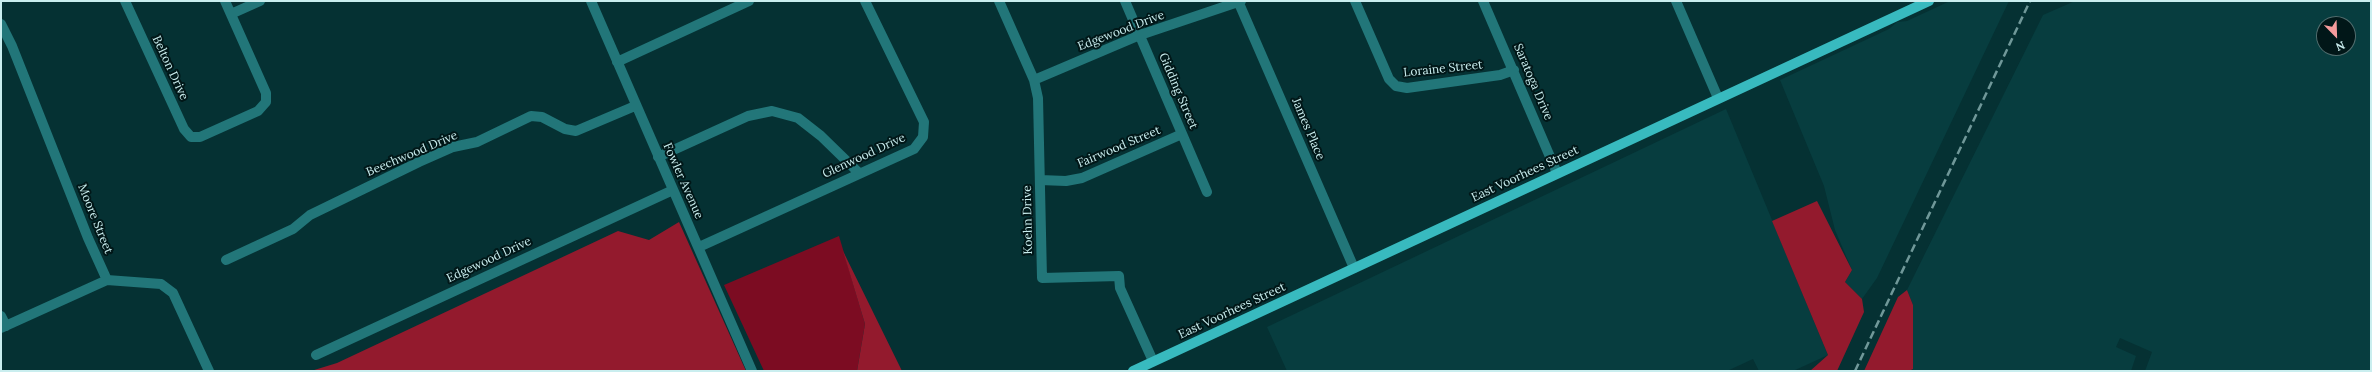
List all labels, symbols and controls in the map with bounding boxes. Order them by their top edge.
street label: Edgewood Drive [1076,8,1166,54]
north arrow [2316,16,2356,56]
street label: Belton Drive [149,34,191,102]
text: N [2334,38,2347,54]
street label: Saratoga Drive [1510,42,1556,122]
street label: Gidding Street [1155,51,1201,131]
street label: Loraine Street [1403,58,1483,80]
street label: James Place [1288,96,1328,162]
street label: Fairwood Street [1075,123,1163,171]
street label: Beechwood Drive [364,128,460,180]
street label: Glenwood Drive [820,130,908,182]
street label: Fowler Avenue [660,141,706,221]
street label: East Voorhees Street [1469,143,1581,205]
street label: Moore Street [75,182,115,256]
street label: Koehn Drive [1020,185,1036,255]
street label: Edgewood Drive [444,234,534,286]
street label: East Voorhees Street [1176,280,1288,342]

